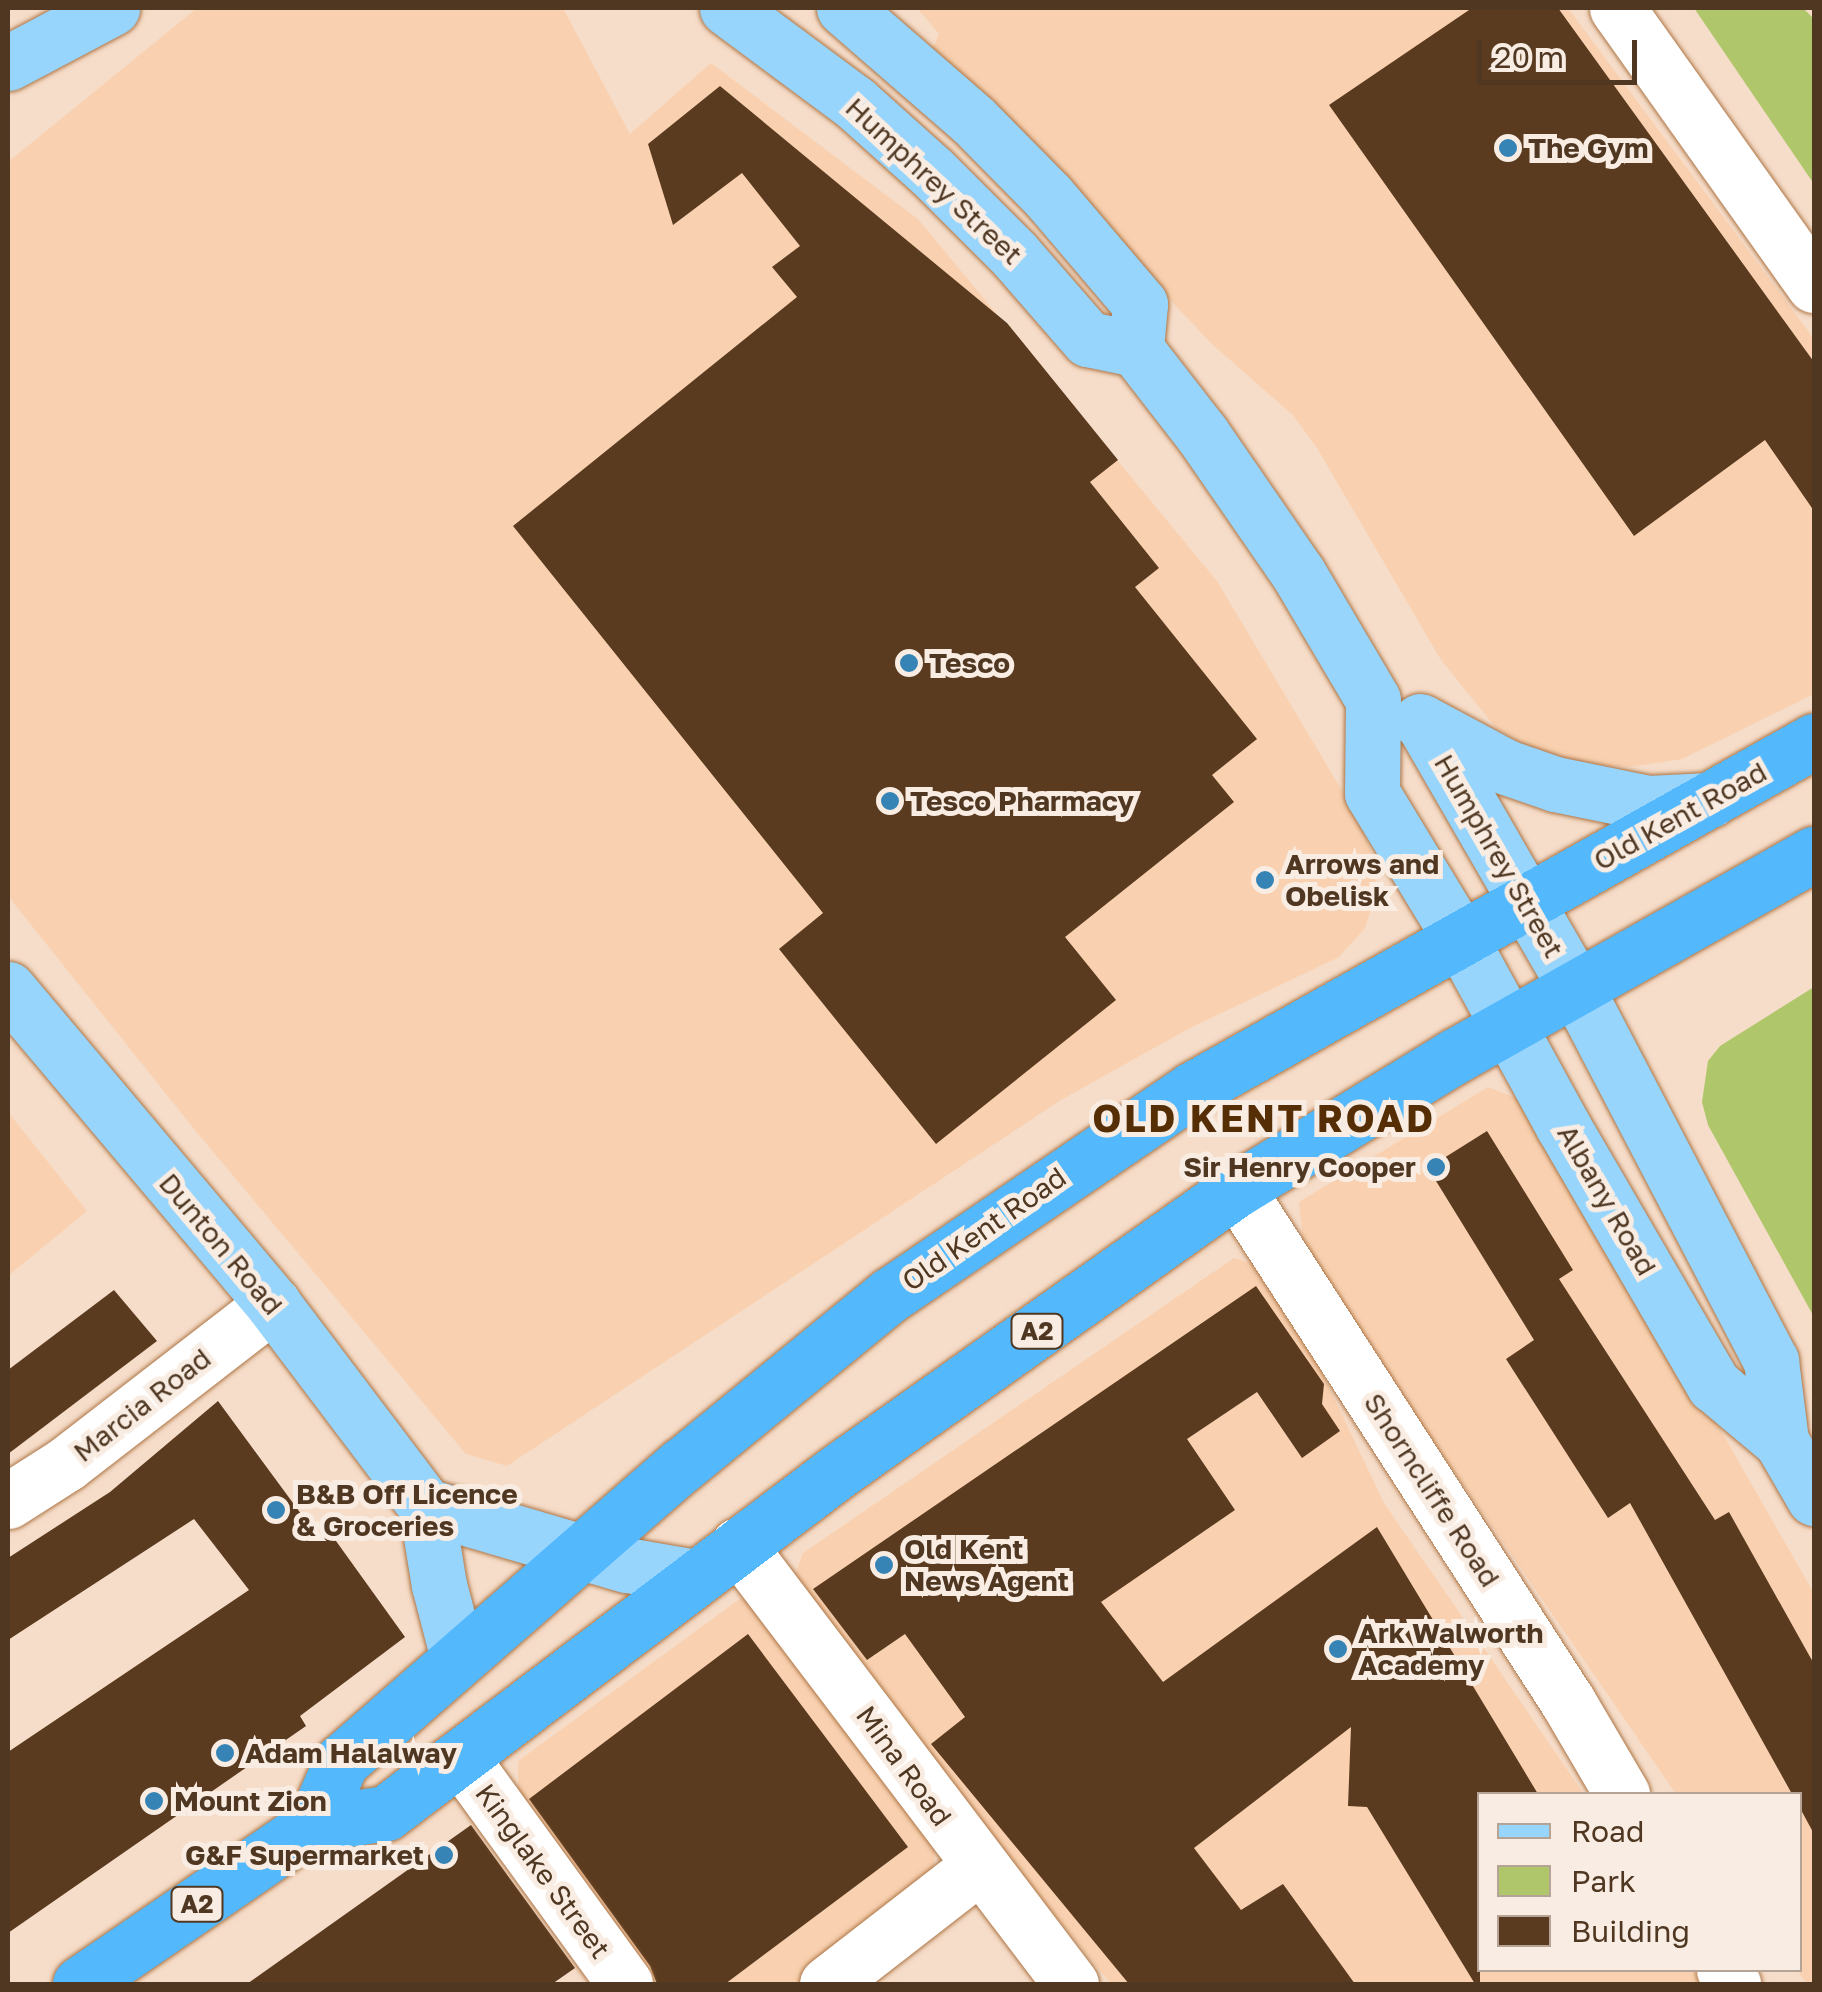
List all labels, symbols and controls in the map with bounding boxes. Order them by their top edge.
scale bar [1482,20,1642,82]
text: 20 m [1494,39,1564,75]
street label: Humphrey Street [839,91,1029,271]
place label: The Gym [1528,131,1649,165]
marker: The Gym [1497,137,1519,159]
place label: Tesco [929,646,1010,680]
marker: Tesco [898,652,920,674]
street label: Humphrey Street [1427,748,1571,964]
street label: Old Kent Road [1588,755,1772,877]
place label: Tesco Pharmacy [910,784,1134,818]
marker: Tesco Pharmacy [879,790,901,812]
place label: Arrows and Obelisk [1285,847,1439,913]
marker: Arrows and Obelisk [1254,869,1276,891]
district label: OLD KENT ROAD [1092,1095,1436,1141]
street label: Albany Road [1550,1119,1664,1281]
place label: Sir Henry Cooper [1183,1150,1416,1184]
marker: Sir Henry Cooper [1425,1156,1447,1178]
street label: Old Kent Road [896,1160,1072,1298]
street label: Dunton Road [152,1166,290,1322]
road number: A2 [1010,1311,1064,1351]
street label: Marcia Road [67,1341,217,1469]
street label: Shorncliffe Road [1357,1387,1507,1593]
place label: B&B Off Licence & Groceries [296,1477,518,1543]
marker: B&B Off Licence & Groceries [265,1499,287,1521]
place label: Old Kent News Agent [904,1532,1069,1598]
marker: Old Kent News Agent [873,1554,895,1576]
place label: Ark Walworth Academy [1358,1616,1543,1682]
marker: Ark Walworth Academy [1327,1638,1349,1660]
street label: Mina Road [849,1699,959,1833]
place label: Adam Halalway [245,1736,457,1770]
marker: Adam Halalway [214,1742,236,1764]
street label: Kinglake Street [468,1777,618,1965]
place label: Mount Zion [174,1784,327,1818]
marker: Mount Zion [143,1790,165,1812]
legend [1477,1792,1802,1972]
text: Road [1571,1813,1645,1849]
place label: G&F Supermarket [185,1838,424,1872]
marker: G&F Supermarket [433,1844,455,1866]
text: Park [1571,1863,1636,1899]
road number: A2 [170,1884,224,1924]
text: Building [1571,1913,1690,1949]

